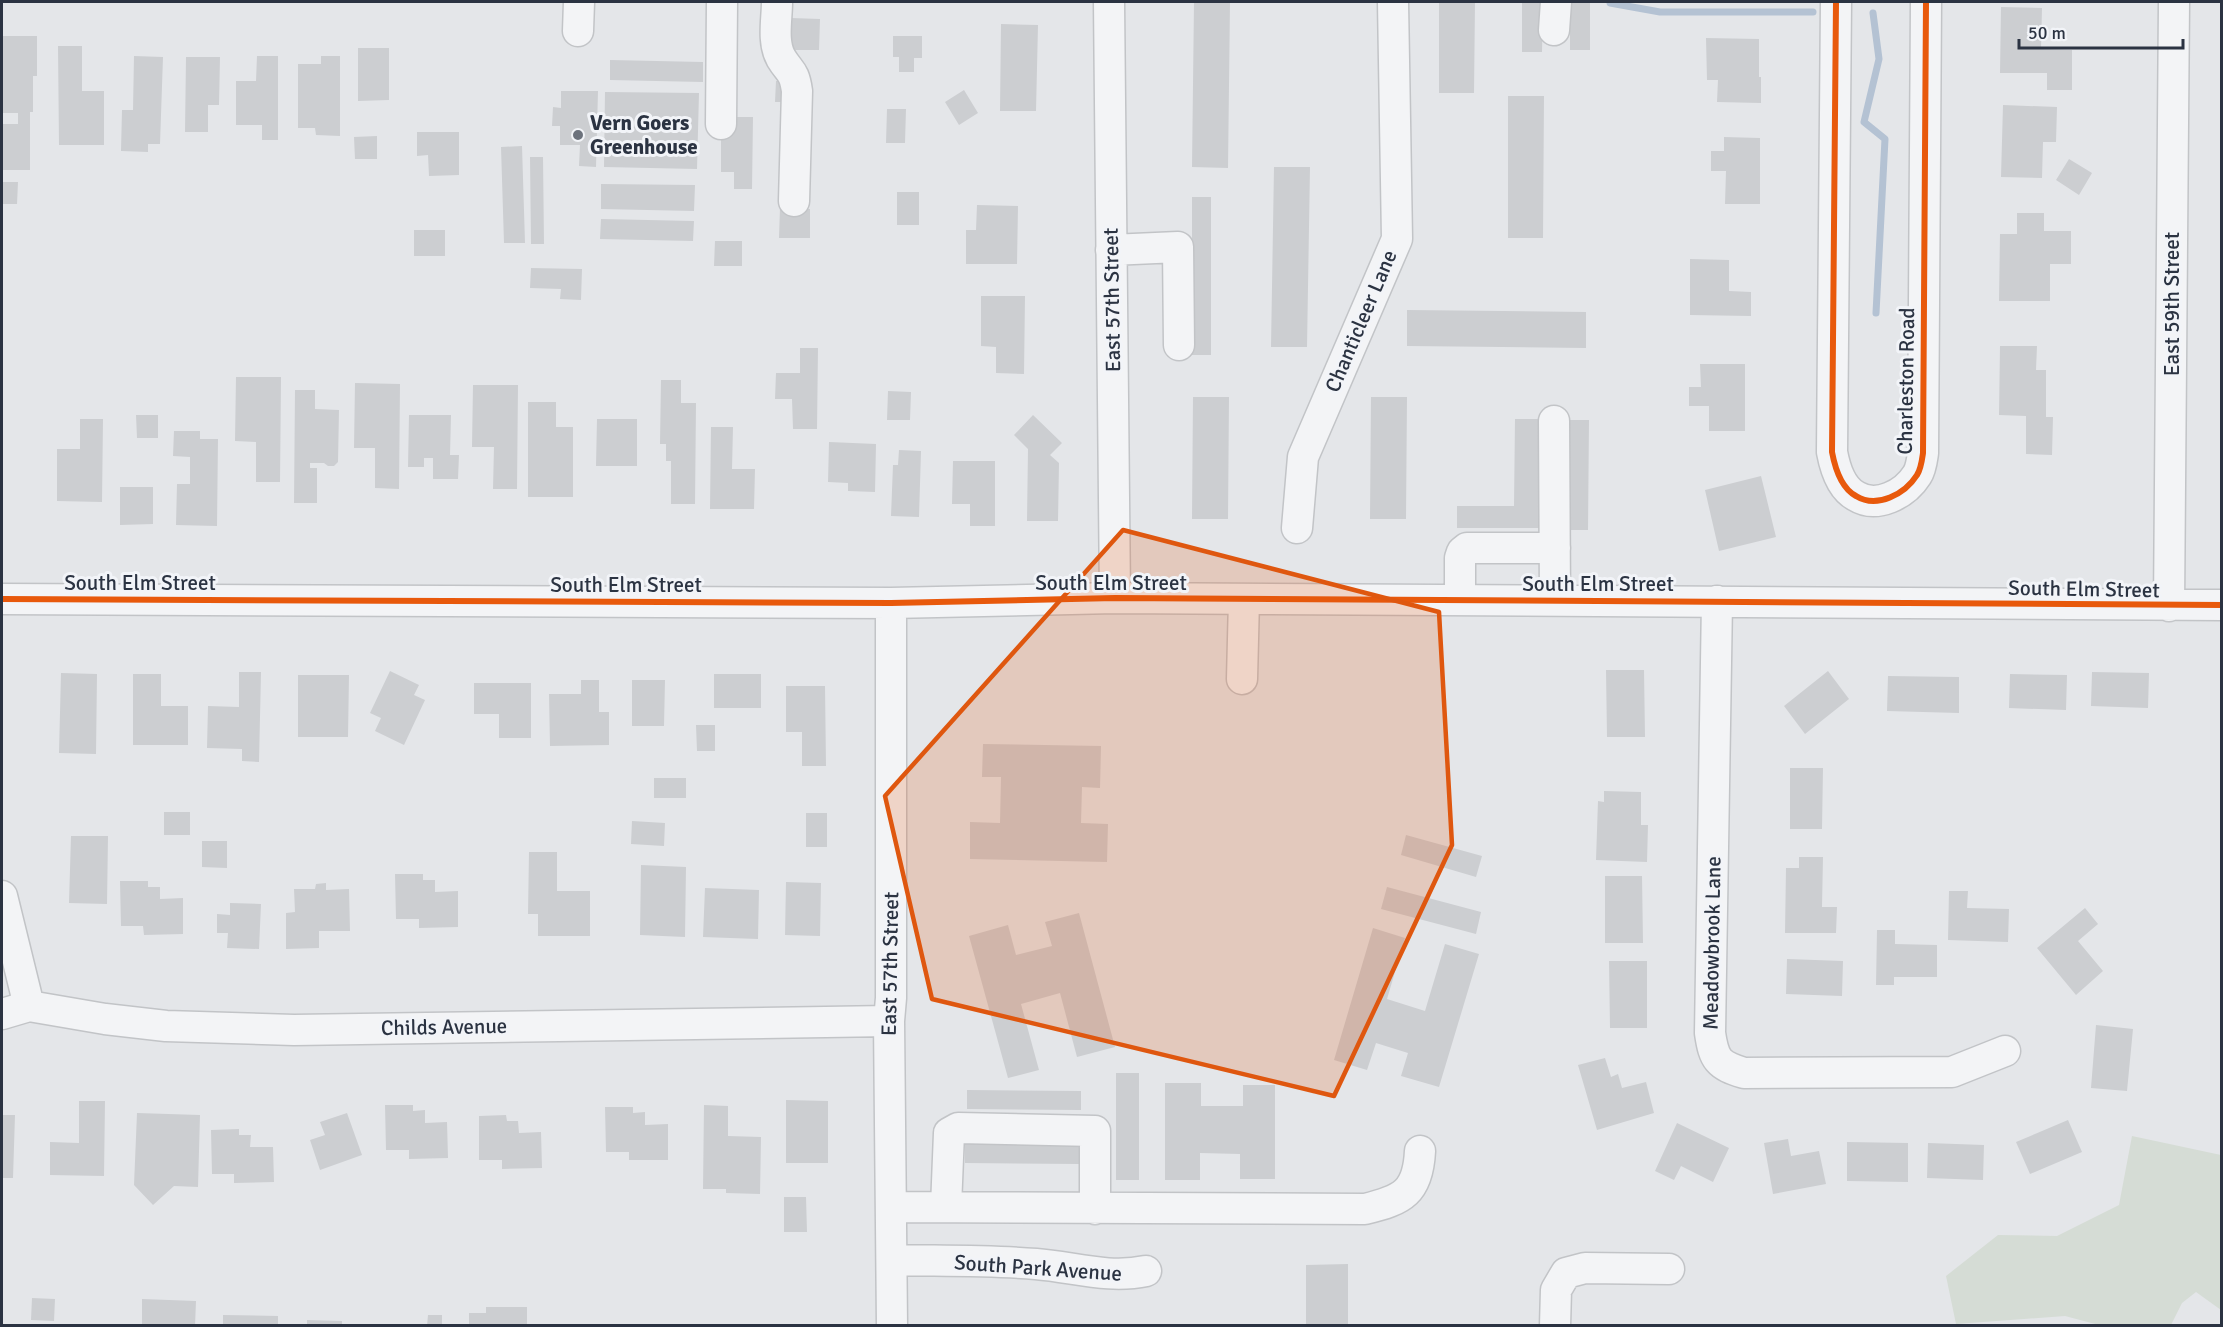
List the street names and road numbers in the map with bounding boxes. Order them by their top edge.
street label: East 57th Street [1098,228,1126,372]
street label: East 59th Street [2159,232,2185,376]
street label: Chanticleer Lane [1319,246,1403,396]
street label: Charleston Road [1892,307,1920,455]
street label: South Elm Street [64,570,216,596]
street label: South Elm Street [1035,570,1187,596]
street label: South Elm Street [1522,571,1674,597]
street label: South Elm Street [550,572,702,598]
street label: South Elm Street [2008,575,2160,603]
street label: Meadowbrook Lane [1697,856,1727,1030]
street label: East 57th Street [876,892,904,1036]
street label: Childs Avenue [381,1013,507,1041]
street label: South Park Avenue [953,1249,1123,1287]

